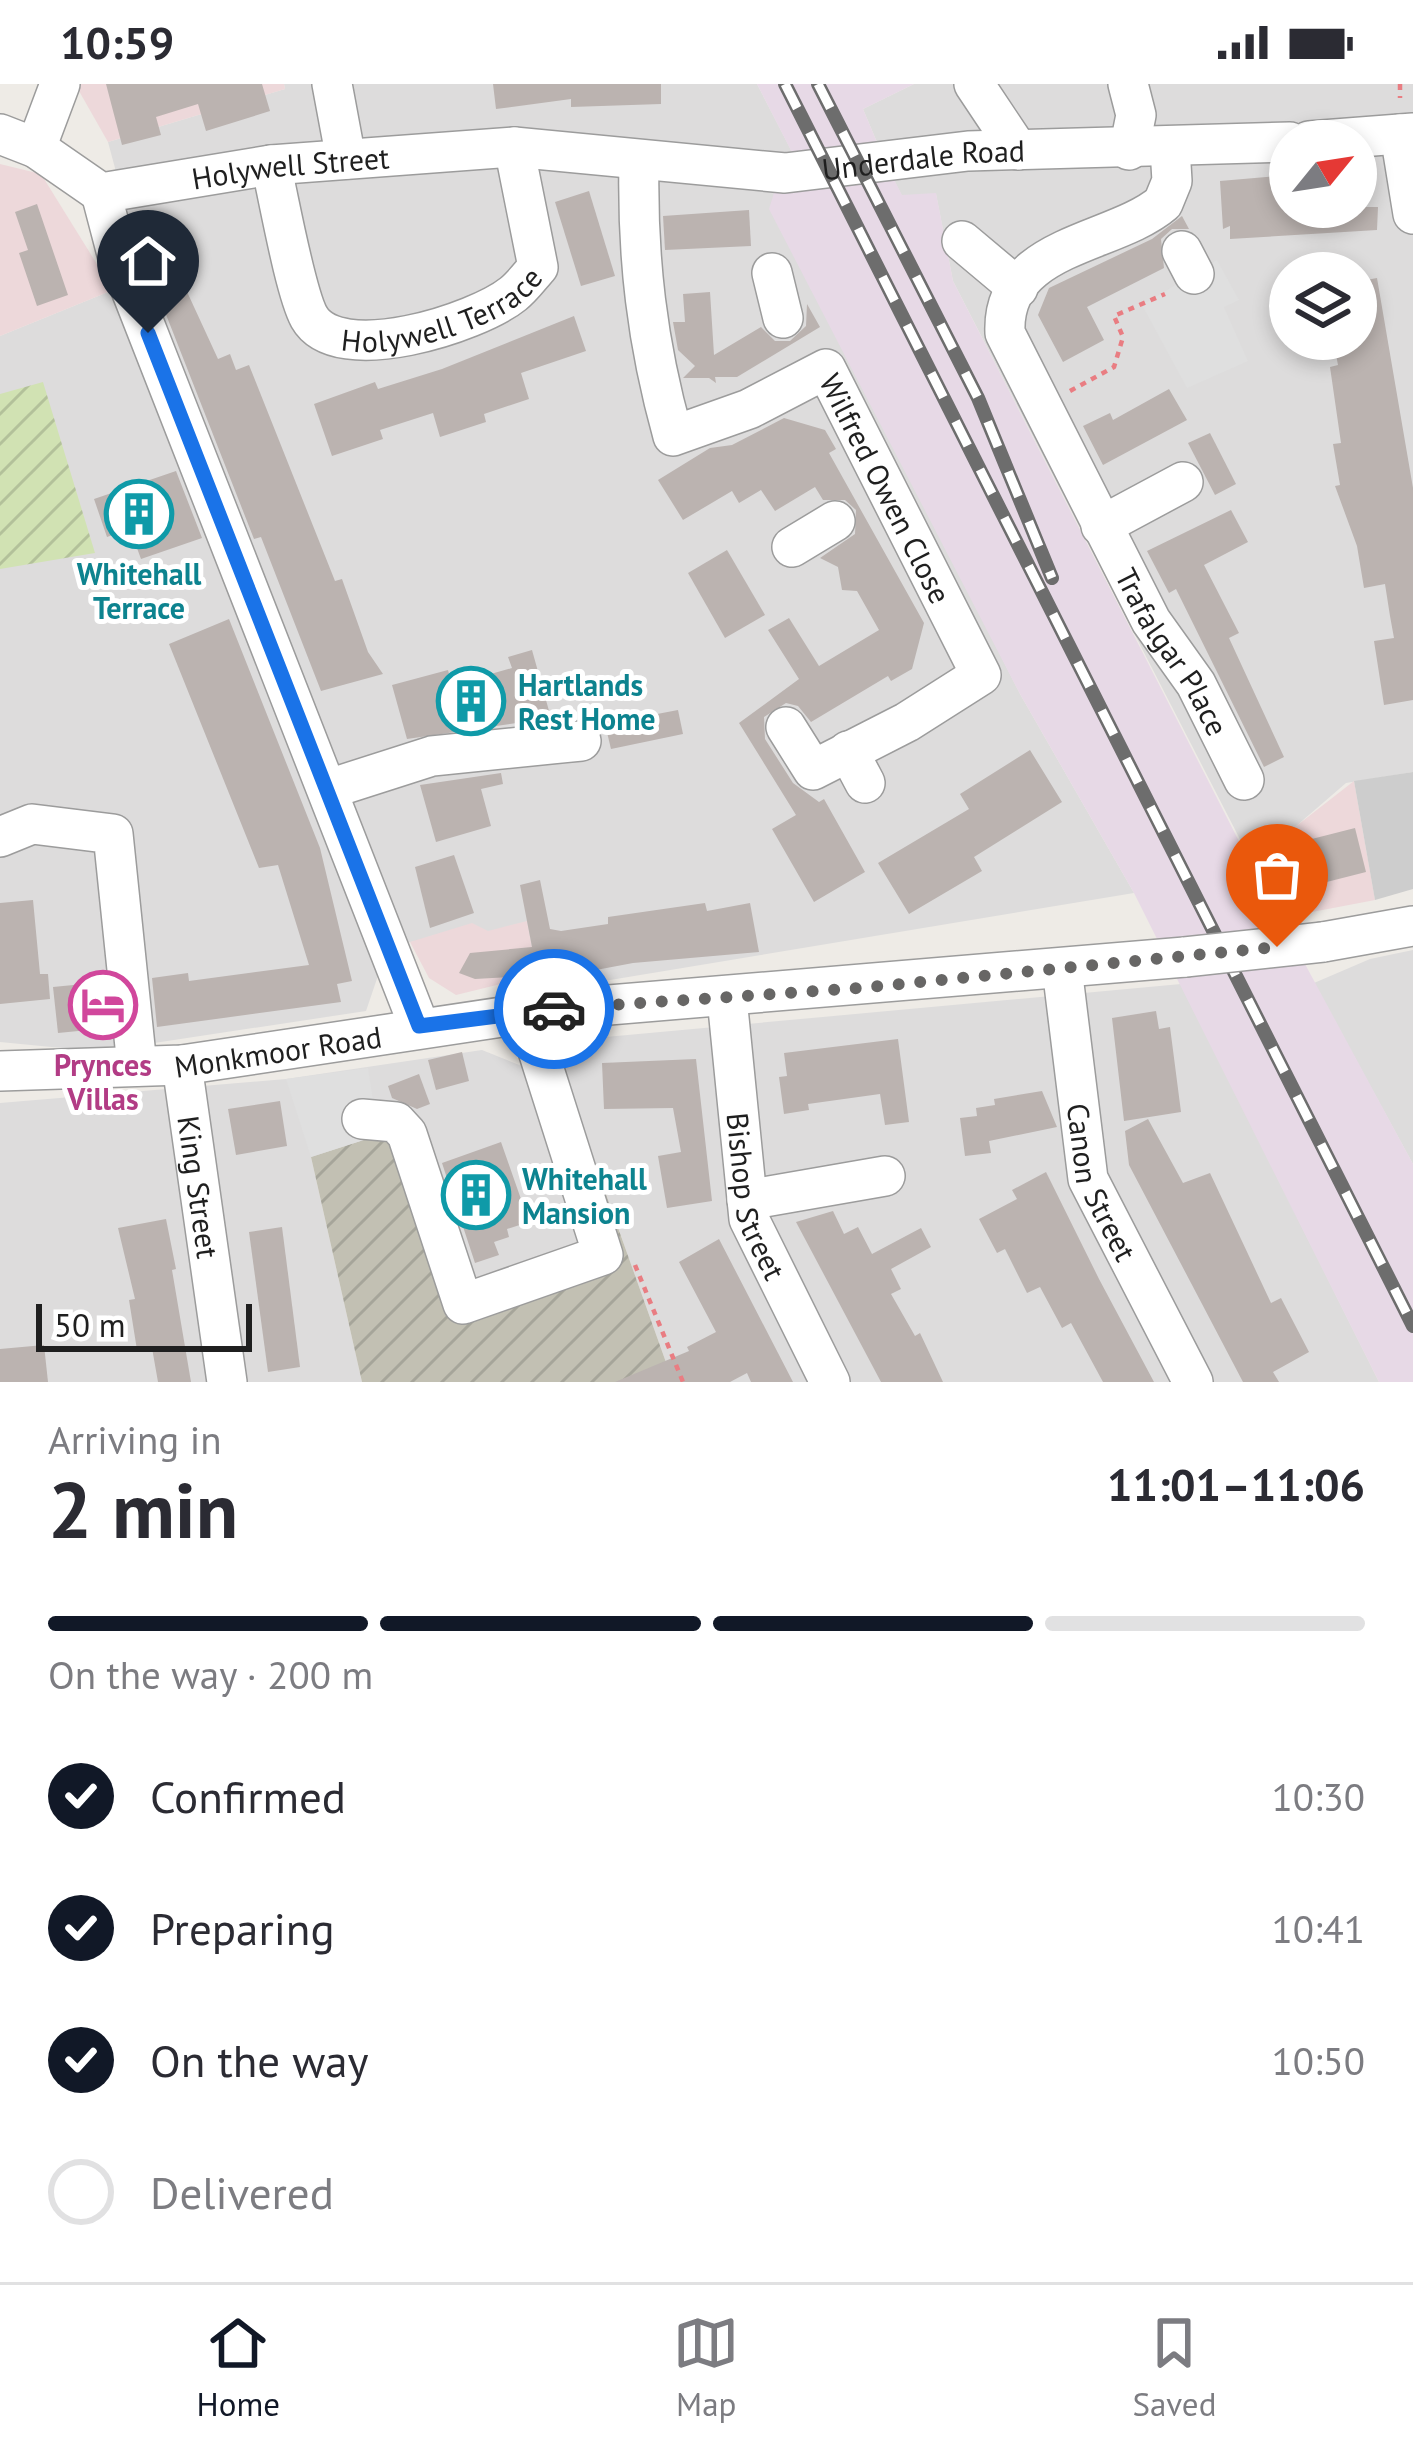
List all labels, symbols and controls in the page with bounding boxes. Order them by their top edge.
text: 10:59 [60,13,174,71]
north arrow [1269,120,1377,228]
map controls [1269,120,1377,360]
street label: Underdale Road [819,130,1025,188]
street label: Holywell Street [189,137,390,197]
pin [97,210,199,333]
icon: home [115,228,181,294]
button: layers [1269,252,1377,360]
street label: Holywell Terrace [339,258,550,360]
street label: Wilfred Owen Close [812,367,961,610]
building icon: Whitehall Terrace [104,479,174,549]
place label: Whitehall Terrace [77,554,202,627]
street label: Trafalgar Place [1108,561,1238,742]
place label: Hartlands Rest Home [518,665,656,738]
building icon: Hartlands Rest Home [436,666,506,736]
pin [1226,824,1328,947]
icon: bag [1244,842,1310,908]
courier [494,949,614,1069]
hotel icon: Prynces Villas [68,970,138,1040]
icon: car [521,976,587,1042]
street label: Monkmoor Road [172,1016,384,1085]
place label: Prynces Villas [54,1045,152,1118]
street label: Canon Street [1059,1101,1146,1267]
street label: Bishop Street [719,1111,795,1286]
street label: King Street [170,1113,229,1261]
place label: Whitehall Mansion [522,1159,647,1232]
building icon: Whitehall Mansion [441,1160,511,1230]
scale bar [36,1298,252,1351]
text: 50 m [54,1303,126,1346]
text: Arriving in [48,1414,222,1465]
text: 11:01–11:06 [1107,1455,1365,1513]
text: 2 min [48,1459,238,1560]
text: On the way · 200 m [48,1649,373,1700]
icon: check [48,1763,114,1829]
text: Confirmed [150,1767,346,1825]
text: 10:30 [1271,1771,1365,1822]
icon: check [48,1895,114,1961]
text: Preparing [150,1899,335,1957]
text: 10:41 [1271,1903,1365,1954]
icon: check [48,2027,114,2093]
text: On the way [150,2031,369,2089]
text: 10:50 [1271,2035,1365,2086]
text: Delivered [150,2163,334,2221]
tab: Home [197,2310,280,2425]
tab: Map [673,2310,739,2425]
tab: Saved [1132,2310,1216,2425]

